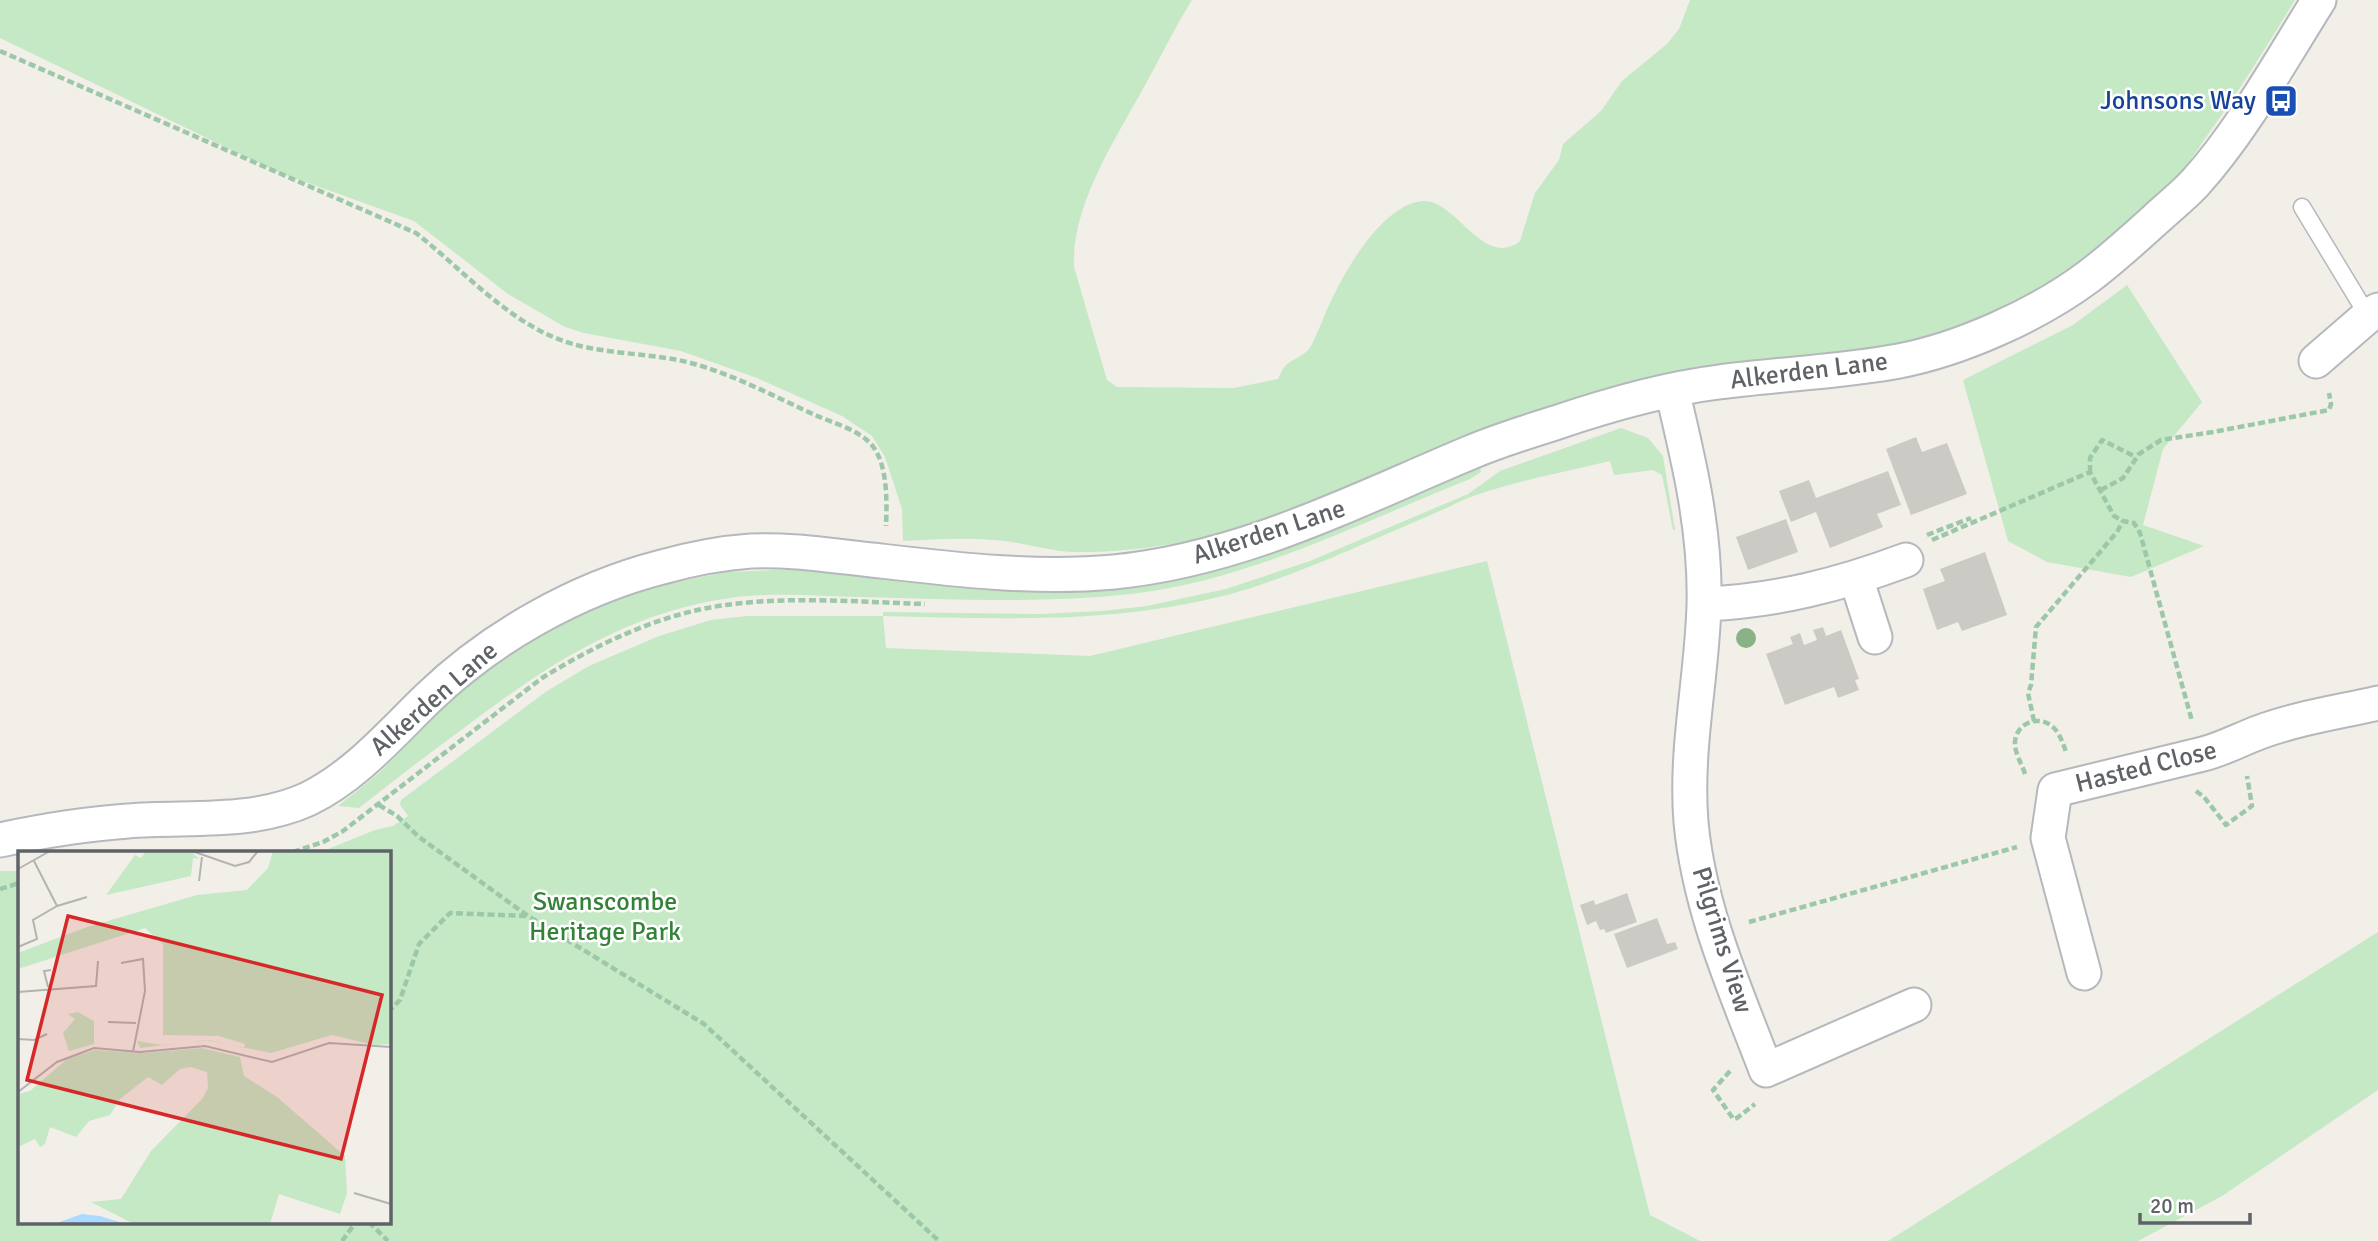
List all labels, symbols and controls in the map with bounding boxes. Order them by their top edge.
bus stop icon: Johnsons Way [2262,82,2300,120]
place label: Johnsons Way [2100,85,2256,117]
street label: Alkerden Lane [1728,345,1890,397]
street label: Alkerden Lane [1189,492,1349,572]
street label: Alkerden Lane [364,635,504,763]
street label: Hasted Close [2072,734,2220,800]
inset map [18,851,390,1224]
street label: Pilgrims View [1685,863,1759,1017]
park label: Swanscombe Heritage Park [529,886,681,948]
scale bar [2140,1182,2250,1226]
text: 20 m [2150,1193,2194,1219]

